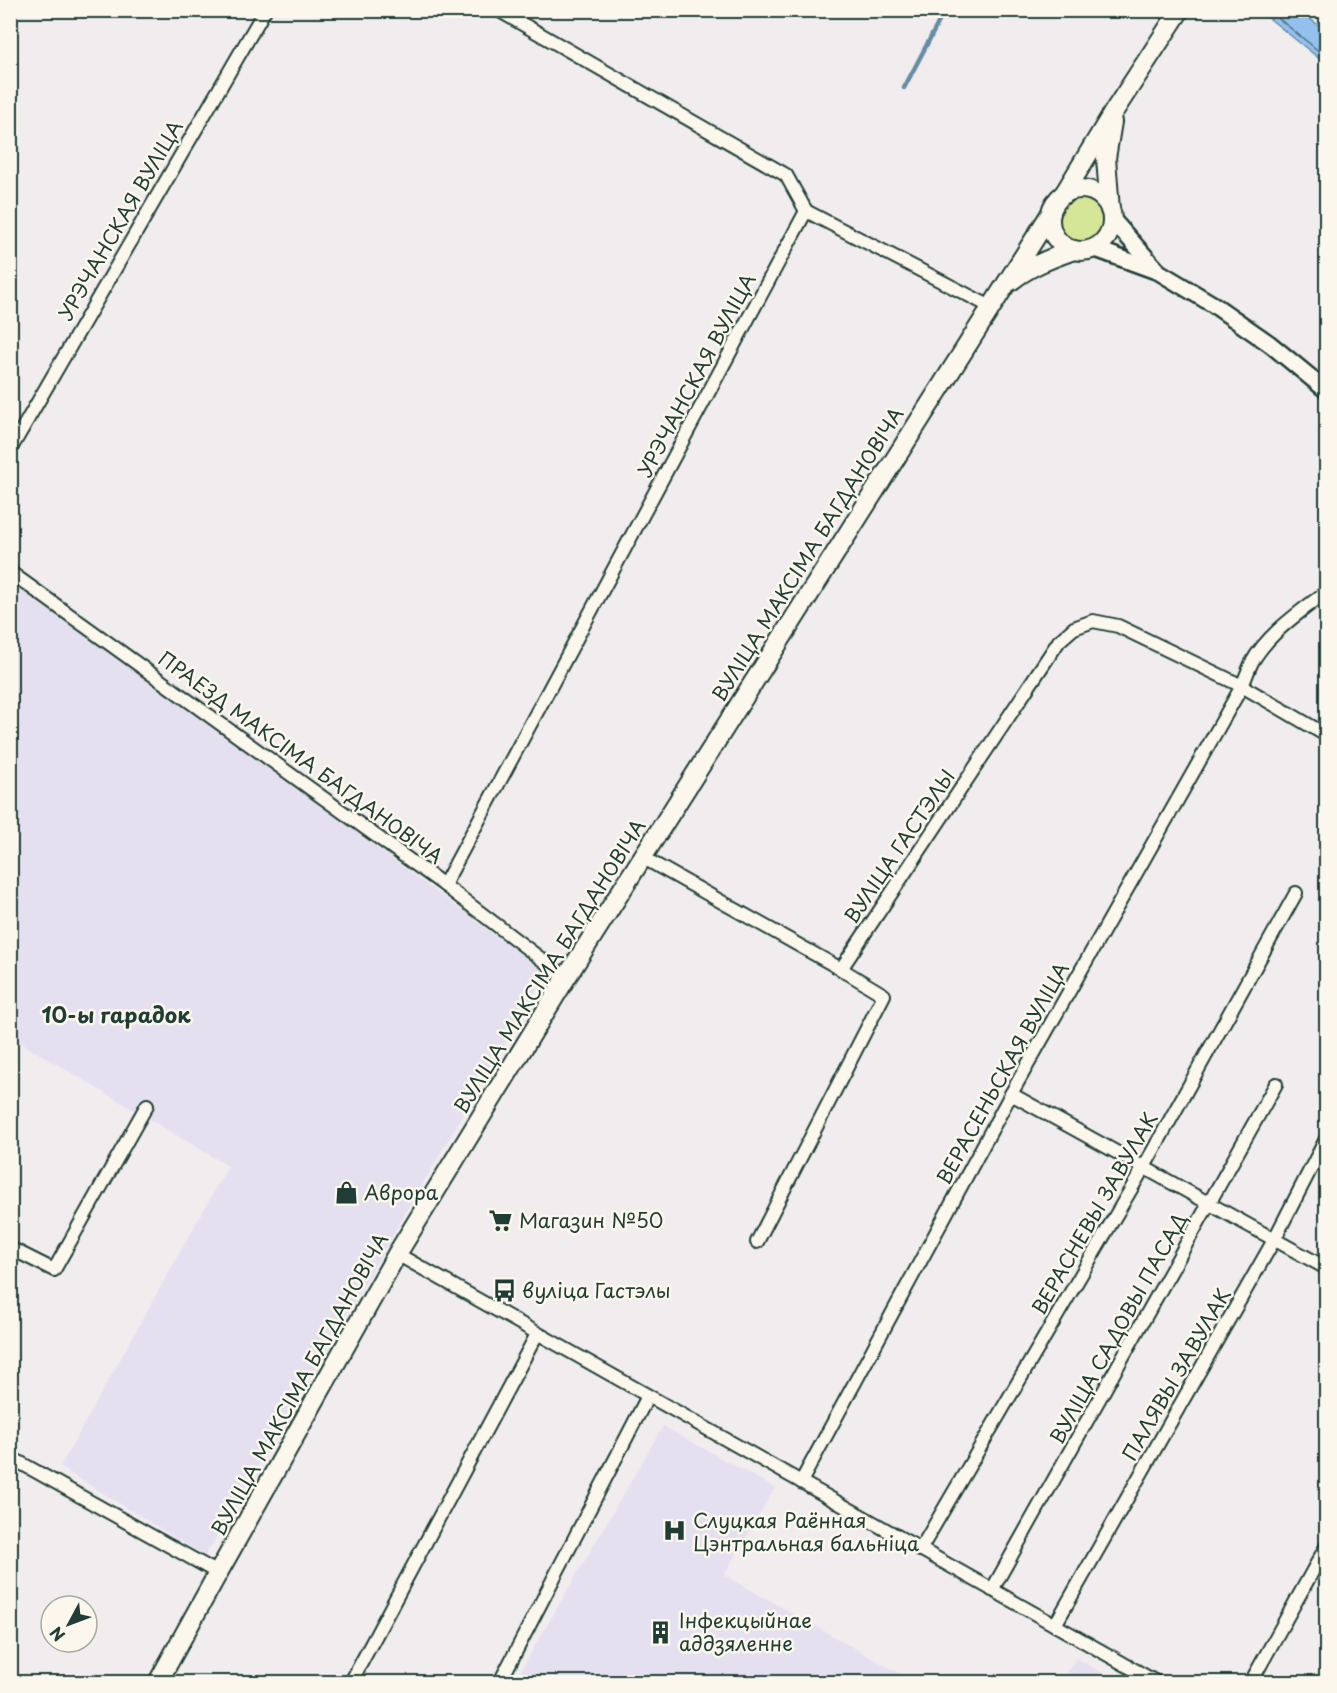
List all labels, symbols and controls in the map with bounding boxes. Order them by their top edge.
street label: УРЭЧАНСКАЯ ВУЛІЦА [50,114,190,326]
street label: УРЭЧАНСКАЯ ВУЛІЦА [629,268,763,482]
street label: ВУЛІЦА МАКСІМА БАГДАНОВІЧА [704,401,910,707]
street label: ПРАЕЗД МАКСІМА БАГДАНОВІЧА [152,643,450,871]
street label: ВУЛІЦА ГАСТЭЛЫ [836,763,962,929]
street label: ВУЛІЦА МАКСІМА БАГДАНОВІЧА [446,813,652,1119]
street label: ВЕРАСЕНЬСКАЯ ВУЛІЦА [928,956,1076,1190]
district label: 10-ы гарадок [41,998,191,1030]
street label: ВЕРАСНЕВЫ ЗАВУЛАК [1024,1106,1165,1320]
place label: Аврора [364,1177,439,1207]
shop icon: Аврора [333,1179,359,1205]
place label: Магазин №50 [519,1205,663,1235]
street label: ВУЛІЦА САДОВЫ ПАСАД [1042,1206,1194,1449]
supermarket icon: Магазин №50 [488,1207,514,1233]
street label: ВУЛІЦА МАКСІМА БАГДАНОВІЧА [203,1227,395,1541]
place label: вуліца Гастэлы [522,1275,671,1305]
bus stop icon: вуліца Гастэлы [491,1277,517,1303]
street label: ПАЛЯВЫ ЗАВУЛАК [1114,1282,1238,1466]
place label: Слуцкая Раённая Цэнтральная бальніца [693,1505,920,1558]
hospital icon: Слуцкая Раённая Цэнтральная бальніца [662,1518,688,1544]
north arrow [39,1594,99,1654]
place label: Інфекцыйнае аддзяленне [679,1605,812,1658]
building icon: Інфекцыйнае аддзяленне [648,1619,674,1645]
text: N [44,1622,70,1647]

